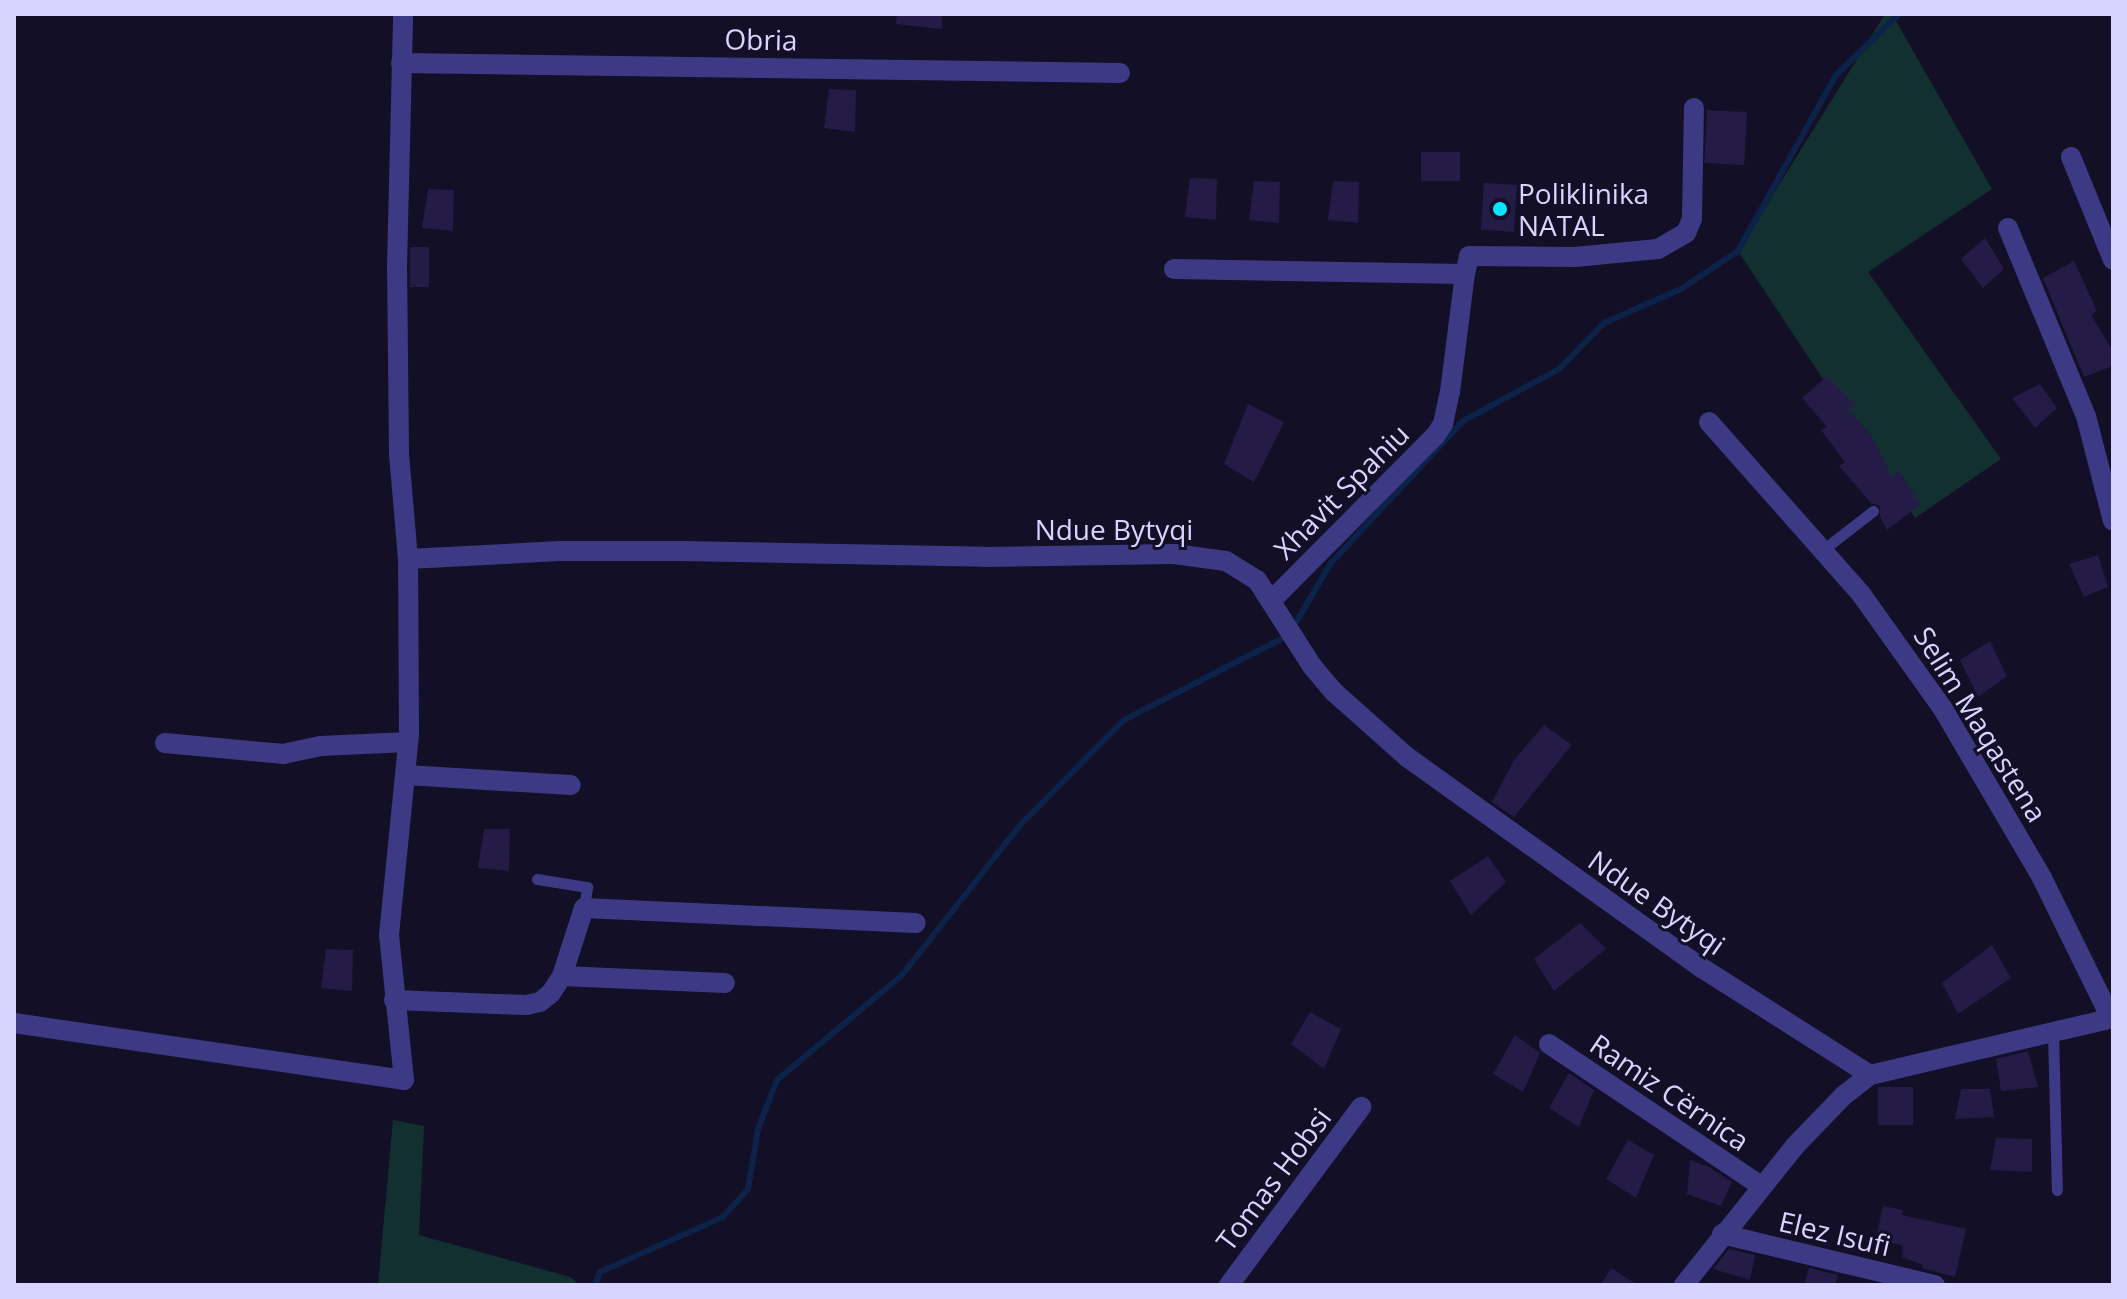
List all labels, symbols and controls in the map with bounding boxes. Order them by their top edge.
street label: Obria [724,22,798,56]
place label: Poliklinika NATAL [1518,176,1649,242]
marker: Poliklinika NATAL [1489,198,1511,220]
street label: Xhavit Spahiu [1267,417,1415,565]
street label: Ndue Bytyqi [1035,512,1193,546]
street label: Selim Maqastena [1908,620,2054,828]
street label: Ndue Bytyqi [1582,843,1732,961]
street label: Ramiz Cërnica [1584,1027,1756,1157]
street label: Tomas Hobsi [1209,1101,1337,1257]
street label: Elez Isufi [1776,1204,1894,1262]

